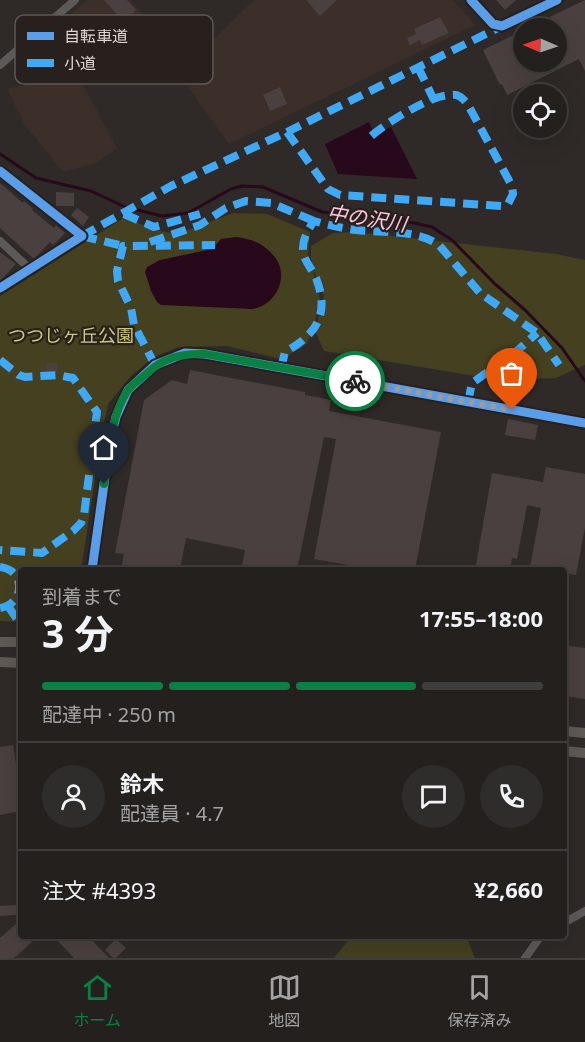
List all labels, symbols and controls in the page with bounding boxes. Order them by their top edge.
legend [15,15,213,84]
north arrow [513,18,567,72]
map controls [513,18,567,138]
text: 自転車道 [64,25,128,47]
text: 小道 [64,52,96,74]
button: locate [513,84,567,138]
water label: 中の沢川 [325,198,411,238]
park label: つつじヶ丘公園 [8,323,134,347]
pin [486,348,537,410]
courier [325,351,385,411]
icon: bag [495,357,528,390]
icon: bike [339,365,372,398]
pin [78,422,129,484]
icon: home [87,431,120,464]
text: 到着まで [42,583,122,610]
text: 17:55–18:00 [419,603,543,633]
text: 3 分 [42,606,113,659]
text: 配達中 · 250 m [42,701,176,728]
button: person [42,765,105,828]
button: chat [402,765,465,828]
button: phone [480,765,543,828]
text: 鈴木 [120,768,164,798]
text: 配達員 · 4.7 [120,800,224,827]
text: ¥2,660 [474,874,543,904]
text: 注文 #4393 [42,875,156,905]
tab: ホーム [73,971,121,1031]
tab: 地図 [268,971,301,1031]
tab: 保存済み [448,971,512,1031]

